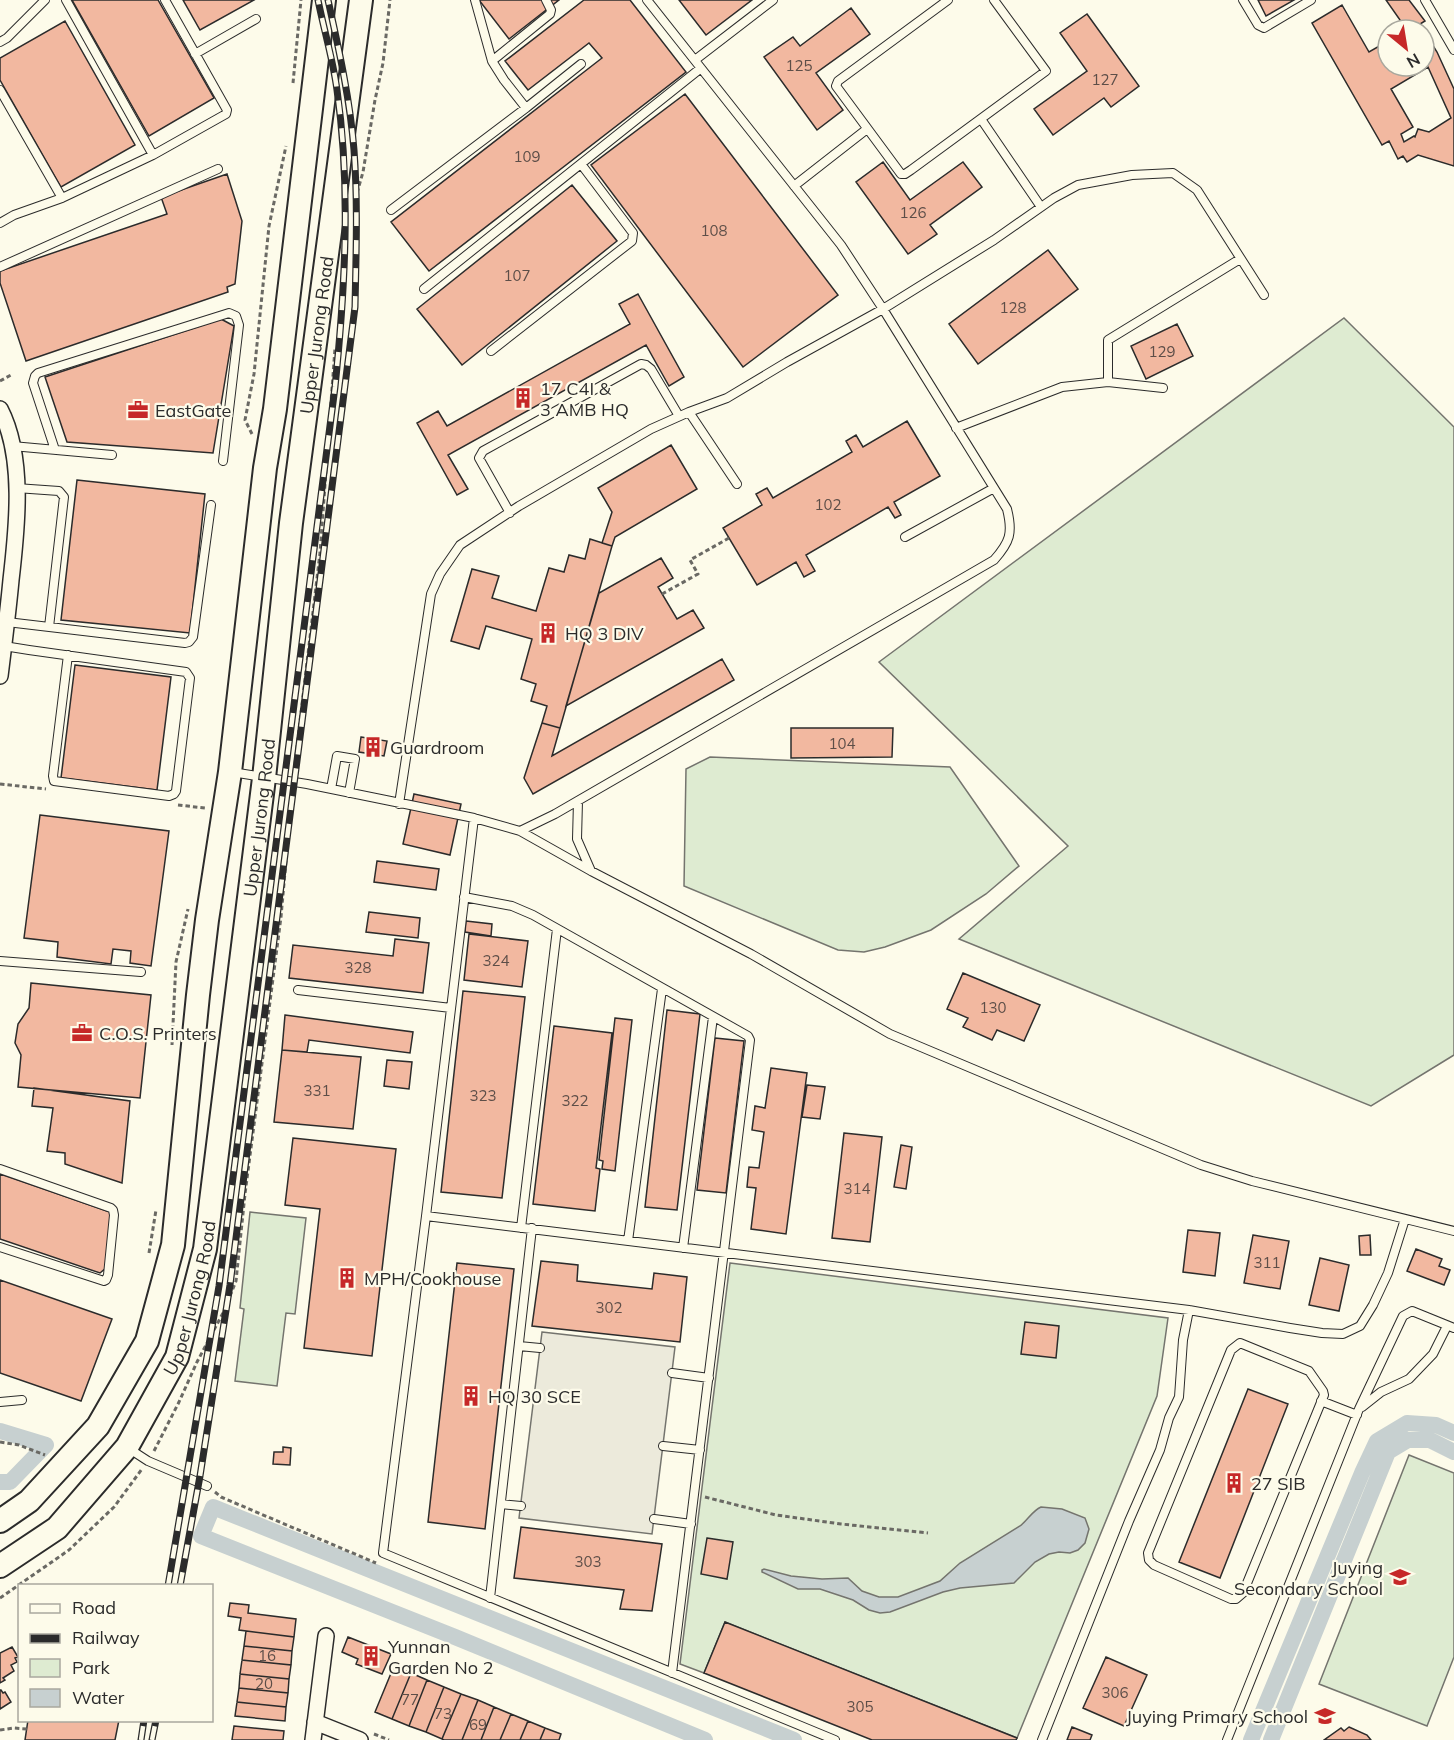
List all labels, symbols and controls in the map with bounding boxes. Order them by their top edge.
north arrow [1376,18,1436,78]
text: N [1403,49,1424,73]
house number: 125 [785,56,813,75]
house number: 127 [1091,70,1119,89]
house number: 109 [513,147,541,166]
house number: 126 [899,203,927,222]
house number: 108 [700,221,728,240]
street label: Upper Jurong Road [294,254,338,415]
house number: 107 [503,266,531,285]
house number: 128 [999,298,1027,317]
house number: 129 [1148,342,1176,361]
place label: 17 C4I & 3 AMB HQ [540,377,629,421]
building icon: 17 C4I & 3 AMB HQ [511,386,535,410]
office icon: EastGate [126,398,150,422]
place label: EastGate [155,399,231,422]
house number: 102 [814,495,842,514]
building icon: HQ 3 DIV [536,621,560,645]
place label: HQ 3 DIV [565,622,644,645]
house number: 104 [828,734,856,753]
building icon: Guardroom [361,735,385,759]
place label: Guardroom [390,736,484,759]
street label: Upper Jurong Road [238,737,280,898]
house number: 324 [482,951,510,970]
house number: 328 [344,958,372,977]
house number: 130 [979,998,1007,1017]
office icon: C.O.S. Printers [70,1021,94,1045]
place label: C.O.S. Printers [99,1022,217,1045]
house number: 331 [303,1081,331,1100]
house number: 323 [469,1086,497,1105]
house number: 322 [561,1091,589,1110]
house number: 314 [843,1179,871,1198]
street label: Upper Jurong Road [158,1219,220,1379]
house number: 311 [1253,1253,1281,1272]
building icon: MPH/Cookhouse [335,1266,359,1290]
place label: MPH/Cookhouse [364,1267,501,1290]
house number: 302 [595,1298,623,1317]
building icon: HQ 30 SCE [459,1384,483,1408]
place label: HQ 30 SCE [488,1385,581,1408]
building icon: 27 SIB [1222,1471,1246,1495]
place label: 27 SIB [1251,1472,1305,1495]
house number: 303 [574,1552,602,1571]
place label: Juying Secondary School [1234,1556,1383,1600]
school or university icon: Juying Secondary School [1388,1565,1412,1589]
legend [18,1584,213,1722]
text: Road [72,1596,116,1619]
text: Railway [72,1626,140,1649]
place label: Yunnan Garden No 2 [387,1635,493,1679]
building icon: Yunnan Garden No 2 [359,1644,383,1668]
house number: 16 [258,1646,276,1665]
text: Park [72,1656,111,1679]
house number: 20 [255,1674,273,1693]
house number: 306 [1101,1683,1129,1702]
text: Water [72,1686,125,1709]
house number: 77 [401,1690,419,1709]
house number: 305 [846,1697,874,1716]
house number: 73 [434,1704,452,1723]
school or university icon: Juying Primary School [1313,1704,1337,1728]
place label: Juying Primary School [1126,1705,1308,1728]
house number: 69 [469,1715,487,1734]

